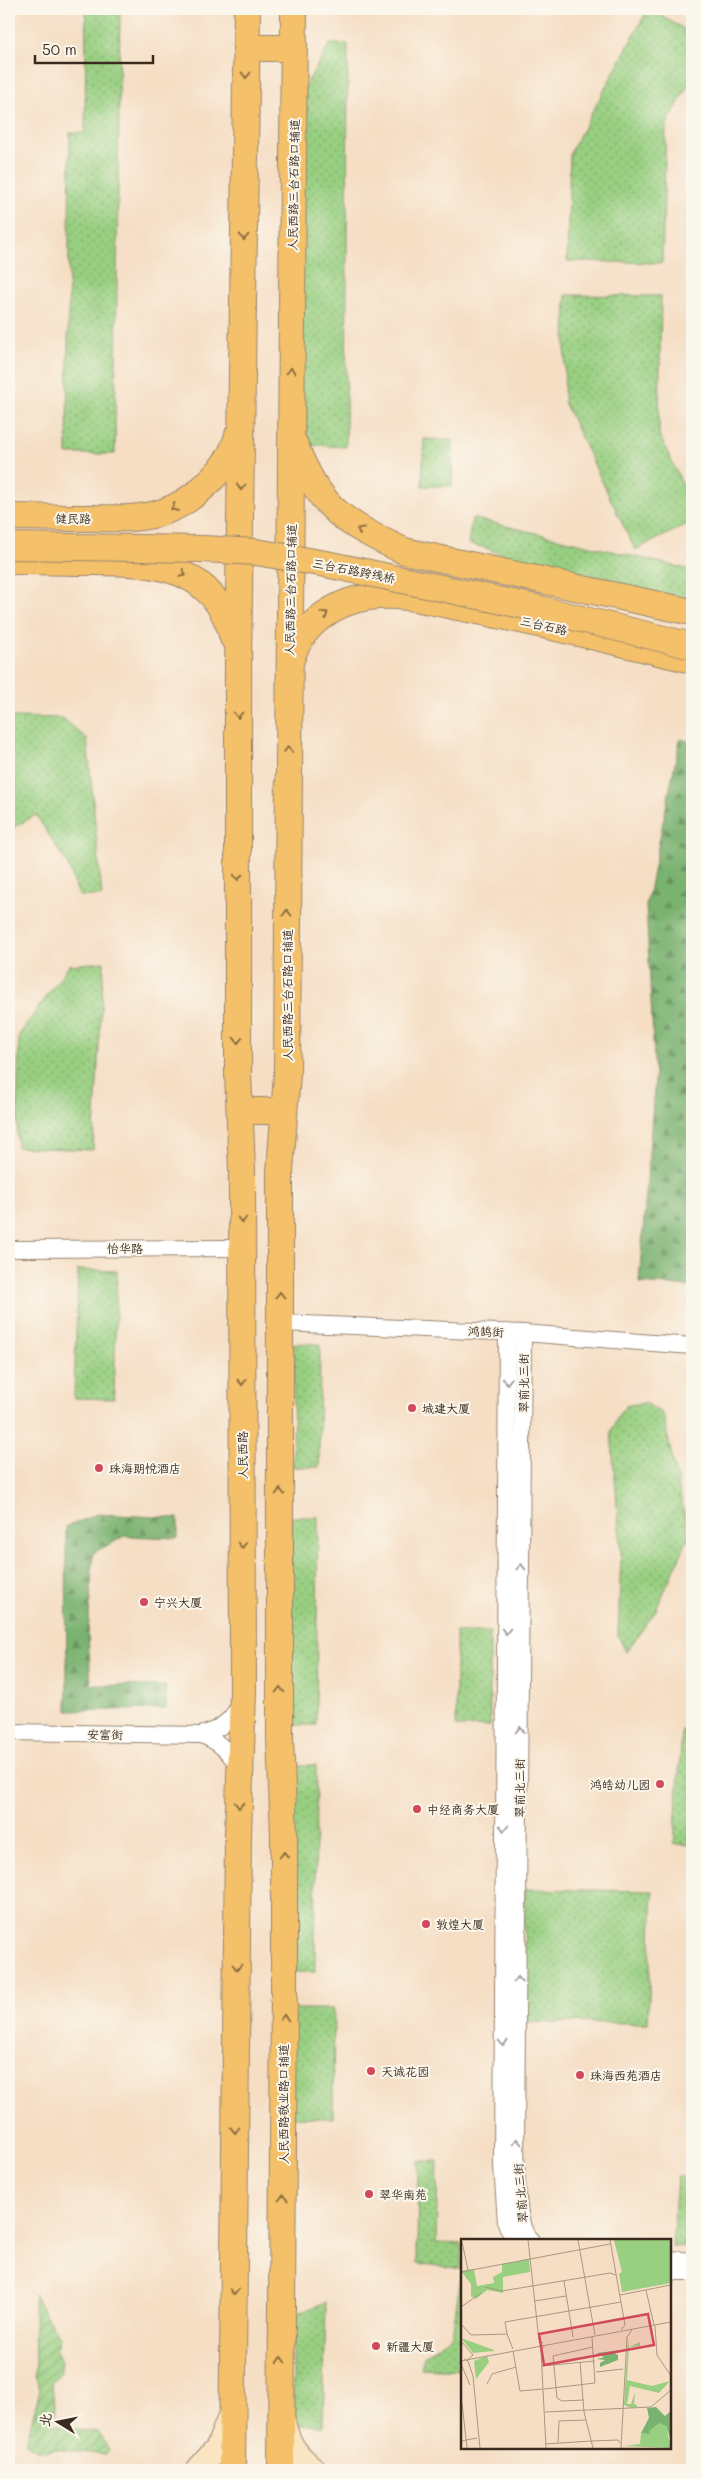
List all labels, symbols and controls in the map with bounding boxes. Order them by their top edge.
scale bar [35,32,152,64]
text: 50 m [42,39,77,59]
one-way arrow [241,72,251,79]
street label: 人民西路三台石路口辅道 [284,119,302,251]
one-way arrow [239,234,249,242]
one-way arrow [286,366,296,374]
one-way arrow [236,484,246,492]
one-way arrow [170,502,179,512]
street label: 健民路 [55,510,91,526]
street label: 人民西路三台石路口辅道 [281,524,299,656]
one-way arrow [356,526,365,536]
street label: 三台石路跨线桥 [311,554,398,586]
one-way arrow [178,568,187,579]
one-way arrow [319,611,329,620]
street label: 三台石路 [519,612,569,638]
one-way arrow [233,712,243,719]
one-way arrow [283,746,293,754]
one-way arrow [233,874,243,882]
one-way arrow [282,908,292,916]
street label: 人民西路三台石路口辅道 [279,929,295,1061]
one-way arrow [233,1036,243,1044]
one-way arrow [237,1216,247,1224]
street label: 怡华路 [107,1240,143,1256]
one-way arrow [275,1290,285,1298]
street label: 鸿鹄街 [468,1322,504,1340]
street label: 翠前北三街 [515,1353,531,1413]
one-way arrow [502,1378,512,1385]
one-way arrow [237,1379,247,1387]
place label: 城建大厦 [422,1400,470,1416]
marker: 城建大厦 [406,1402,418,1414]
street label: 人民西路 [234,1431,250,1479]
place label: 珠海朗悦酒店 [109,1460,181,1476]
marker: 珠海朗悦酒店 [93,1462,105,1474]
one-way arrow [275,1488,285,1496]
one-way arrow [237,1541,248,1549]
one-way arrow [516,1563,526,1570]
place label: 宁兴大厦 [154,1594,202,1610]
marker: 宁兴大厦 [138,1596,150,1608]
one-way arrow [500,1627,511,1635]
one-way arrow [275,1685,285,1693]
one-way arrow [515,1725,525,1733]
street label: 安富街 [87,1726,123,1742]
street label: 翠前北三街 [511,1758,527,1818]
place label: 鸿皓幼儿园 [590,1776,650,1792]
marker: 鸿皓幼儿园 [654,1778,666,1790]
one-way arrow [233,1801,244,1809]
place label: 中经商务大厦 [427,1801,499,1817]
marker: 中经商务大厦 [411,1803,423,1815]
one-way arrow [499,1825,509,1833]
one-way arrow [279,1851,289,1858]
place label: 敦煌大厦 [436,1916,484,1932]
marker: 敦煌大厦 [420,1918,432,1930]
one-way arrow [231,1963,242,1971]
one-way arrow [513,1975,523,1983]
one-way arrow [279,2013,289,2021]
one-way arrow [498,2040,508,2048]
street label: 人民西路敬业路口辅道 [275,2044,291,2164]
place label: 天诚花园 [381,2063,429,2079]
marker: 天诚花园 [365,2065,377,2077]
place label: 珠海西苑酒店 [590,2067,662,2083]
marker: 珠海西苑酒店 [574,2069,586,2081]
one-way arrow [230,2126,240,2134]
one-way arrow [511,2138,522,2146]
street label: 翠前北三街 [509,2162,531,2224]
place label: 翠华南苑 [379,2186,427,2202]
marker: 翠华南苑 [363,2188,375,2200]
one-way arrow [278,2193,288,2201]
inset map [461,2239,671,2449]
one-way arrow [229,2288,239,2296]
place label: 新疆大厦 [386,2338,434,2354]
marker: 新疆大厦 [370,2340,382,2352]
one-way arrow [276,2356,286,2364]
north arrow [32,2396,82,2446]
text: 北 [34,2411,55,2428]

